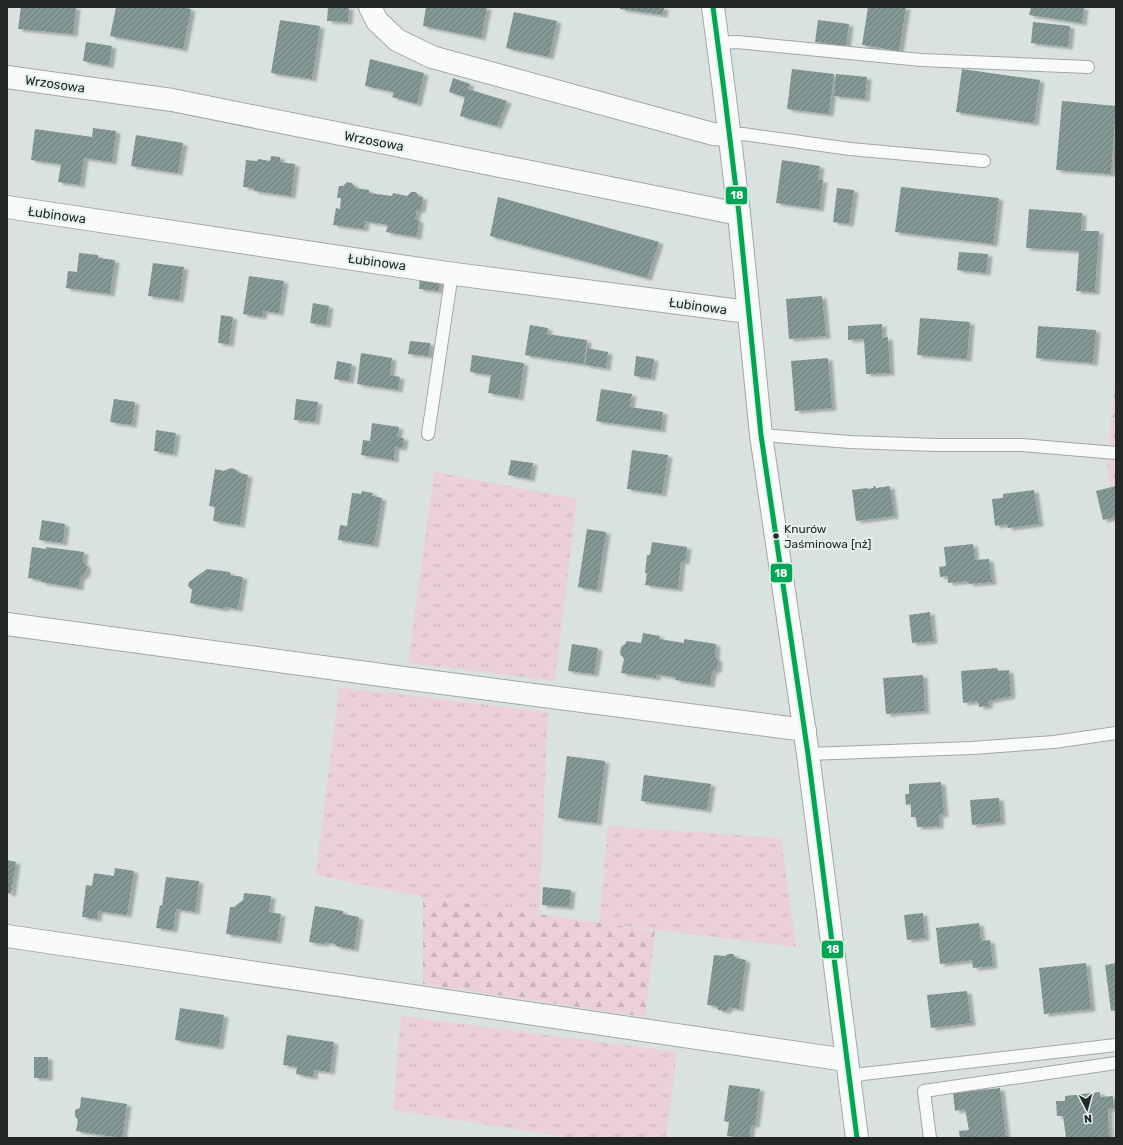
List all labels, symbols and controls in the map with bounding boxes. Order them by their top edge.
street label: Wrzosowa [24,72,86,96]
street label: Wrzosowa [343,128,405,154]
line badge: 18 [725,186,748,205]
text: 18 [731,189,743,202]
street label: Łubinowa [27,204,87,226]
street label: Łubinowa [347,251,407,273]
street label: Łubinowa [668,295,728,317]
place label: Knurów Jaśminowa [nż] [784,522,872,551]
marker: Knurów Jaśminowa [nż] [771,531,781,541]
line badge: 18 [770,563,793,583]
text: 18 [775,567,787,580]
line badge: 18 [821,940,844,959]
text: 18 [827,943,839,956]
north arrow [1067,1089,1107,1129]
text: N [1083,1112,1093,1125]

